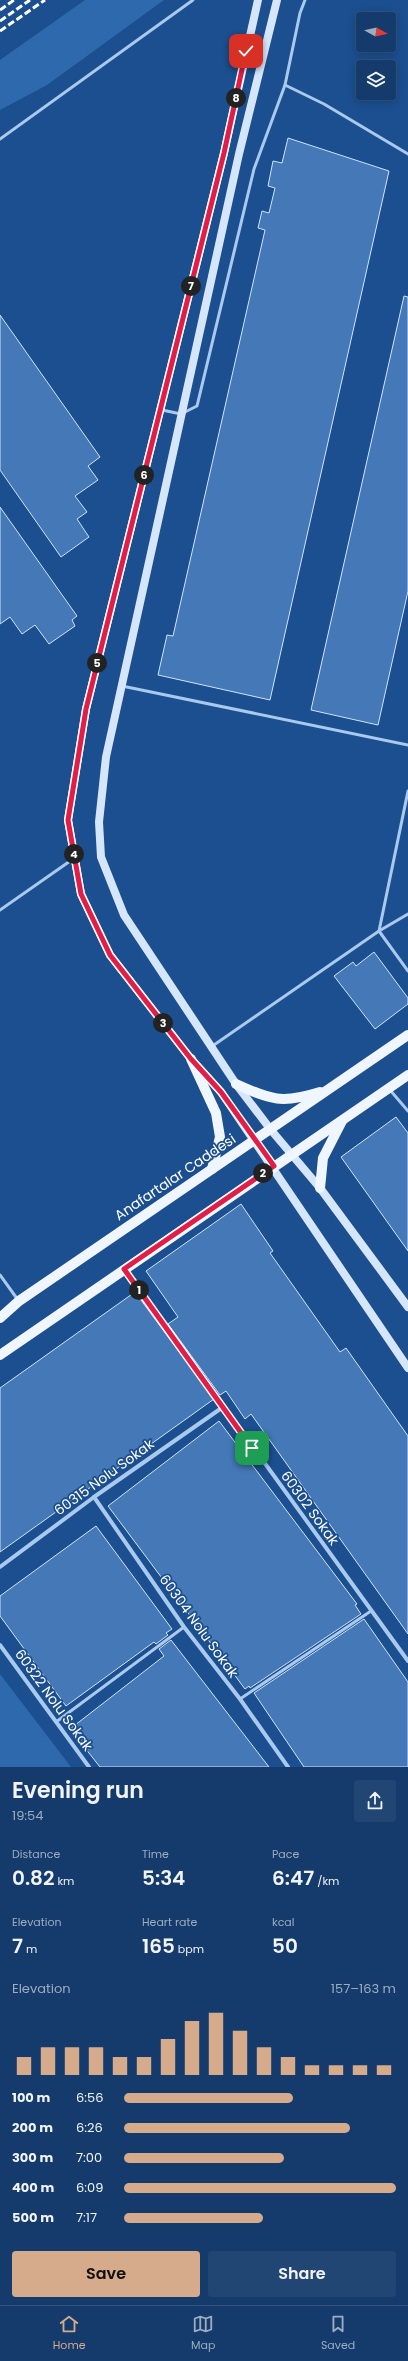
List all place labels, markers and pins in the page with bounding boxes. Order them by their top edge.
pin [229,34,263,68]
pin: 8 [226,88,246,108]
pin: 7 [181,276,201,296]
pin: 6 [134,465,154,485]
pin: 5 [87,653,107,673]
pin: 4 [64,844,84,864]
pin: 3 [153,1013,173,1033]
pin: 2 [253,1163,273,1183]
pin: 1 [129,1280,149,1300]
pin [235,1431,269,1465]

